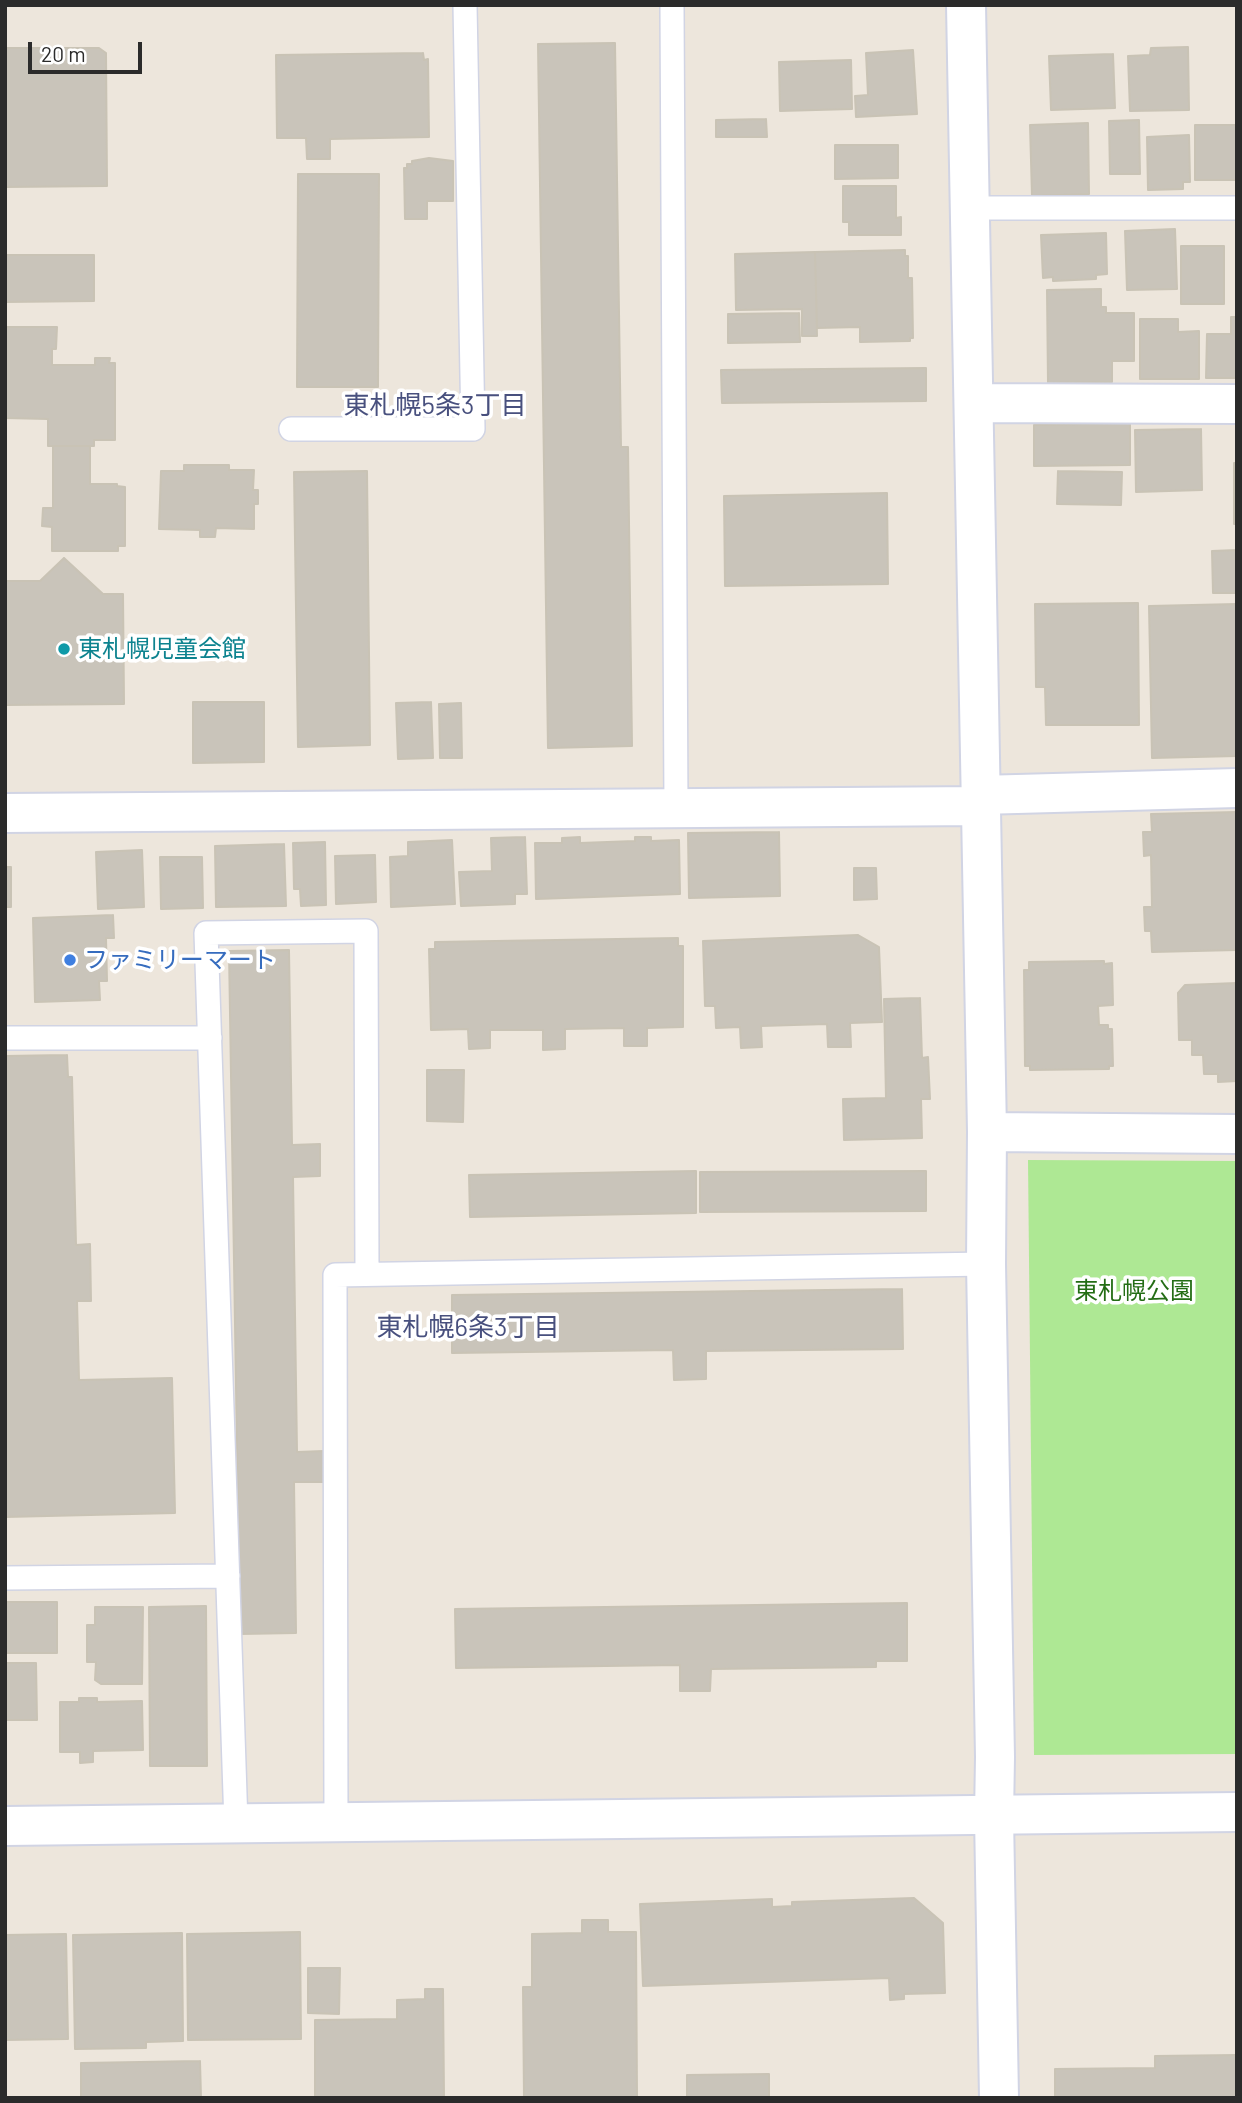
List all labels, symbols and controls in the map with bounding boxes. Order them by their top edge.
scale bar [32,28,145,72]
text: 20 m [41,41,86,66]
district label: 東札幌5条3丁目 [344,389,526,421]
place label: 東札幌児童会館 [78,635,246,663]
marker: 東札幌児童会館 [56,641,72,657]
place label: ファミリーマート [84,946,276,974]
marker: ファミリーマート [62,952,78,968]
park label: 東札幌公園 [1074,1277,1194,1305]
district label: 東札幌6条3丁目 [377,1311,559,1343]

